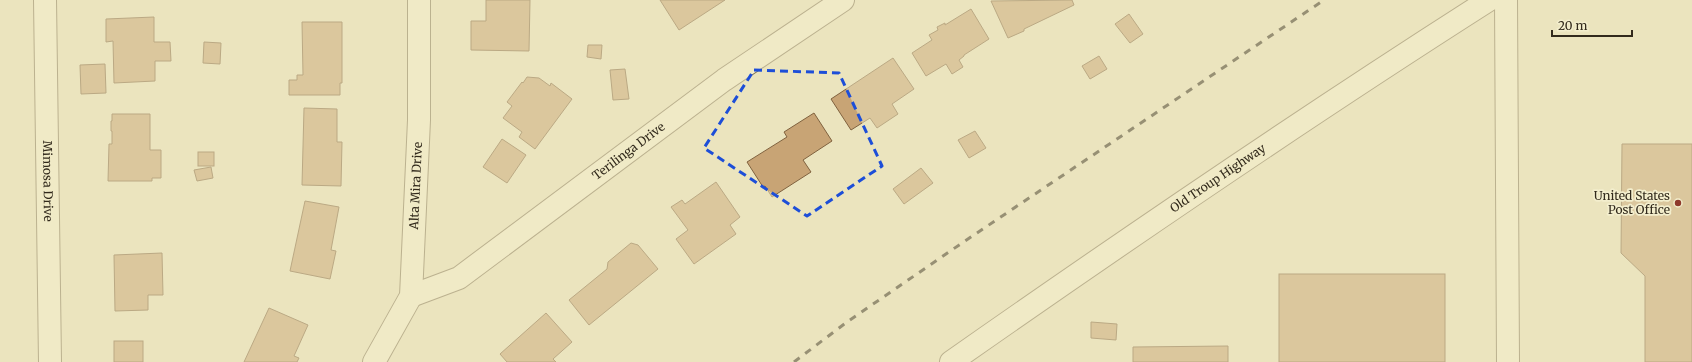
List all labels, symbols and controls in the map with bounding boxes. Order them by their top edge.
scale bar [1552,12,1632,38]
text: 20 m [1558,18,1587,33]
street label: Terilinga Drive [589,119,668,183]
street label: Mimosa Drive [40,140,56,222]
street label: Old Troup Highway [1167,140,1268,215]
street label: Alta Mira Drive [406,142,425,231]
place label: United States Post Office [1594,188,1670,217]
marker: United States Post Office [1673,198,1683,208]

